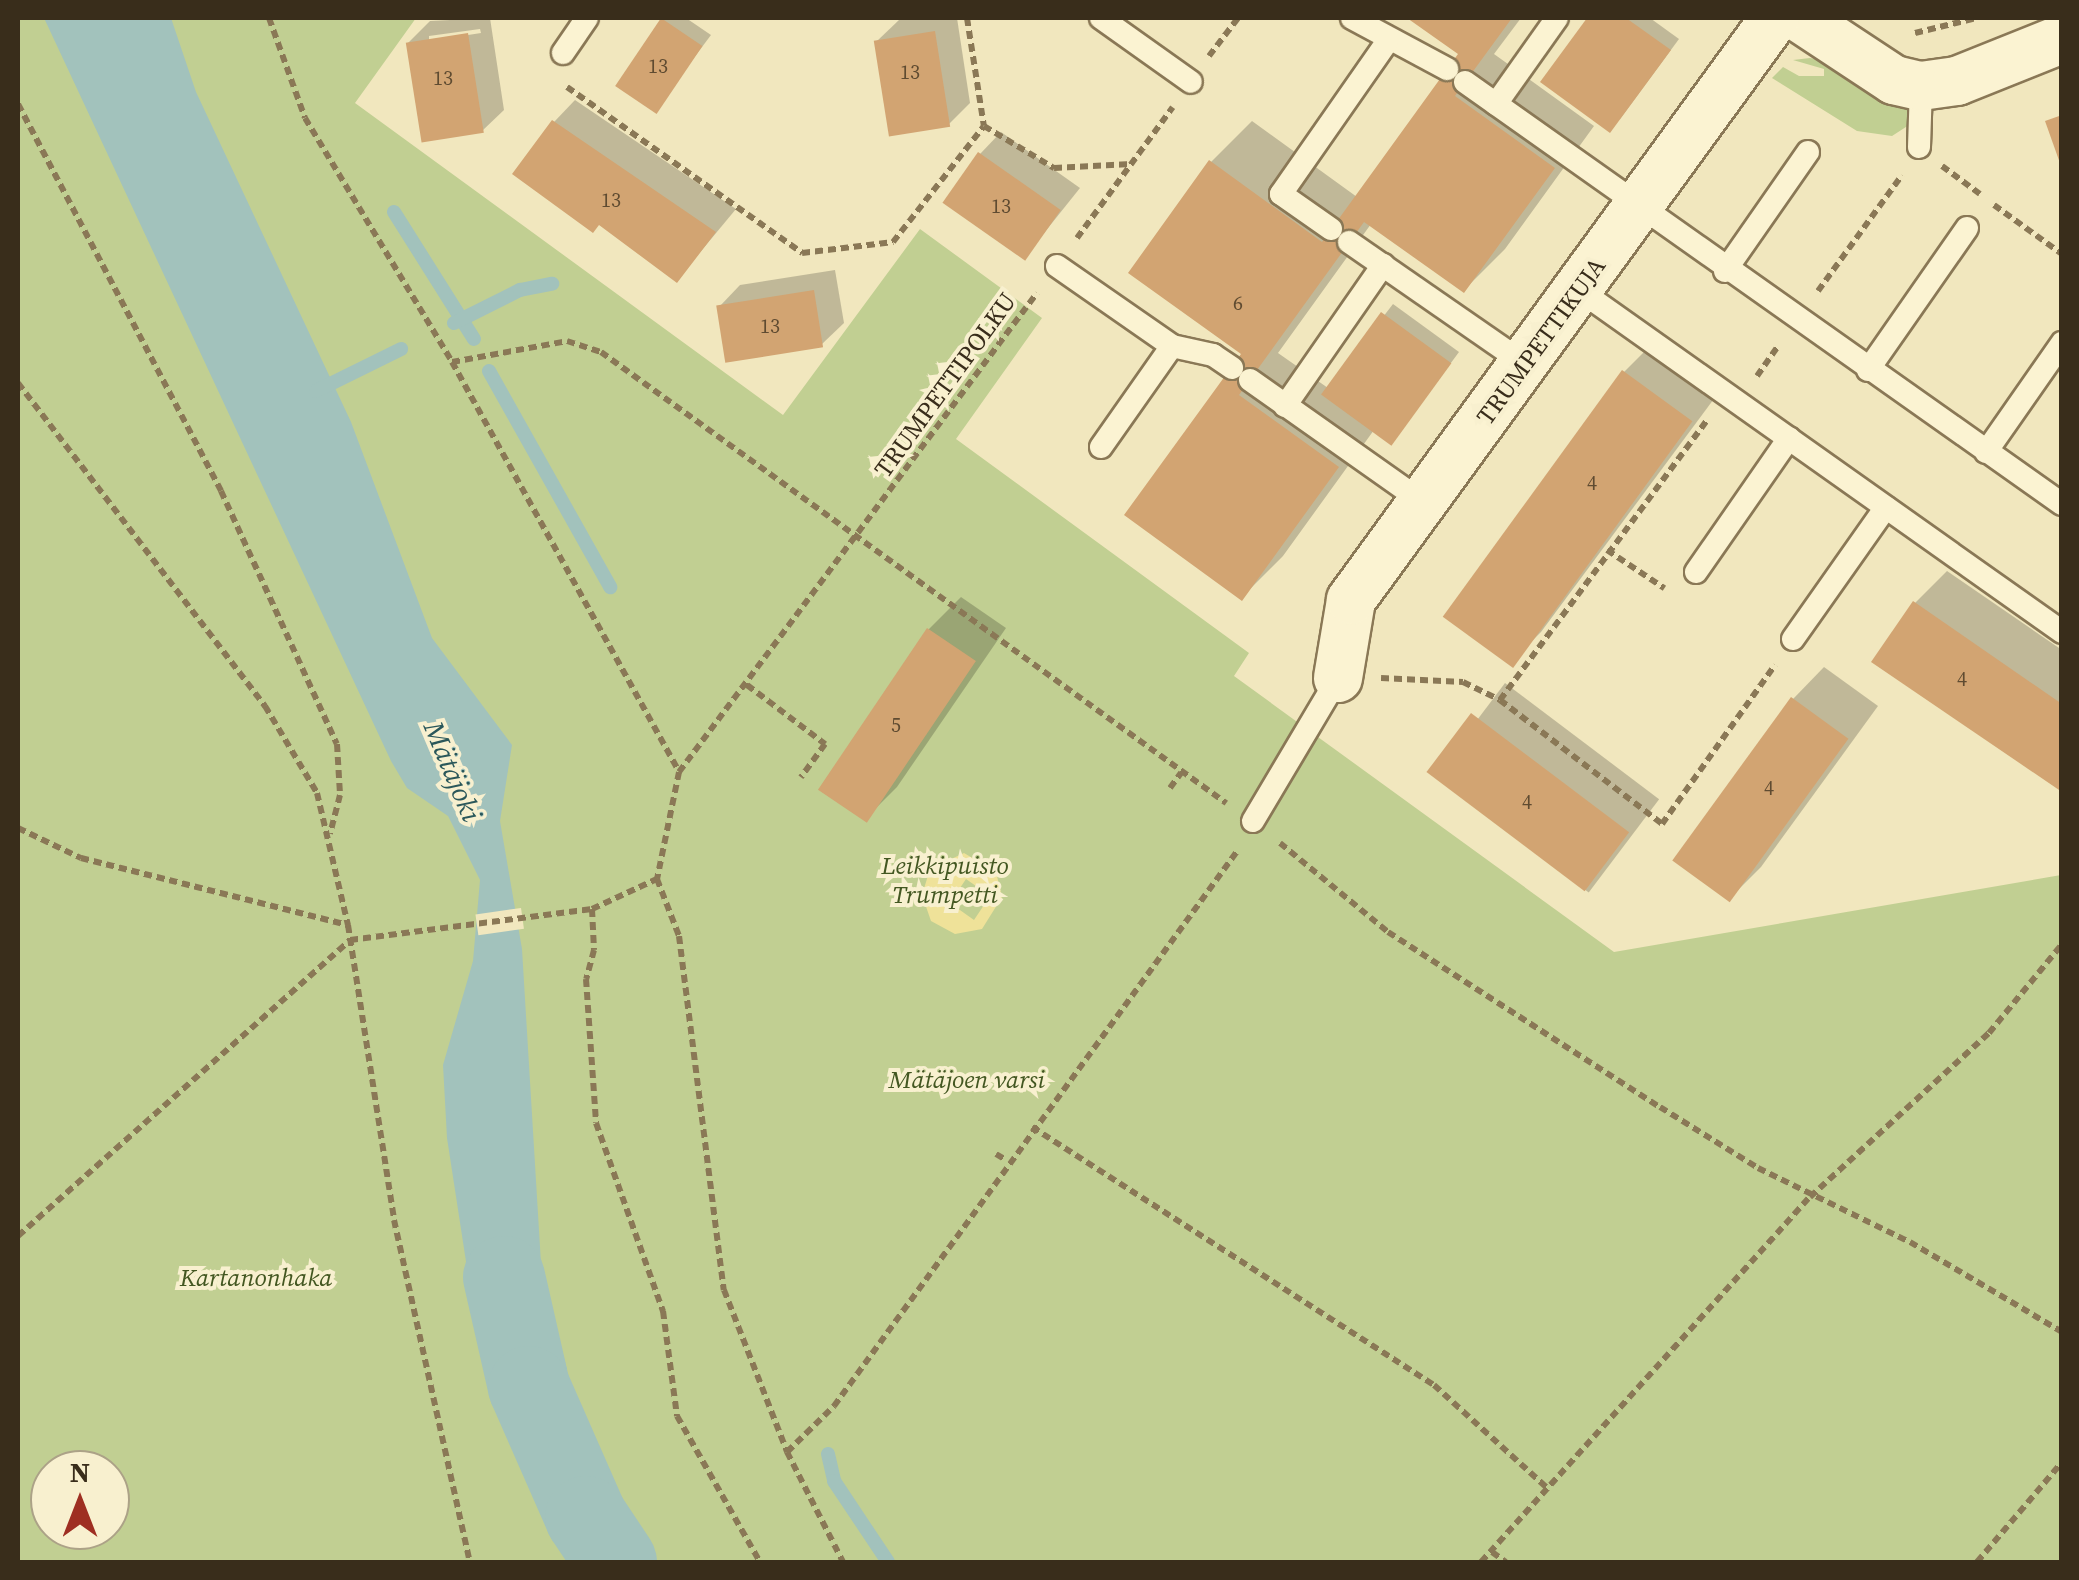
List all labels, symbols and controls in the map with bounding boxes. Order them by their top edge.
house number: 13 [648,54,668,78]
house number: 13 [900,60,920,84]
house number: 13 [433,66,453,90]
house number: 13 [601,188,621,212]
house number: 13 [991,194,1011,218]
street label: TRUMPETTIKUJA [1470,251,1612,431]
street label: TRUMPETTIPOLKU [868,287,1022,483]
house number: 6 [1233,291,1243,315]
house number: 13 [760,314,780,338]
house number: 4 [1587,471,1597,495]
house number: 4 [1957,667,1967,691]
house number: 5 [891,713,901,737]
water label: Mätäjoki [417,716,489,826]
house number: 4 [1764,776,1774,800]
house number: 4 [1522,790,1532,814]
park label: Leikkipuisto Trumpetti [881,851,1009,910]
park label: Mätäjoen varsi [889,1064,1045,1094]
park label: Kartanonhaka [180,1262,332,1292]
north arrow [30,1450,130,1550]
text: N [70,1453,90,1491]

